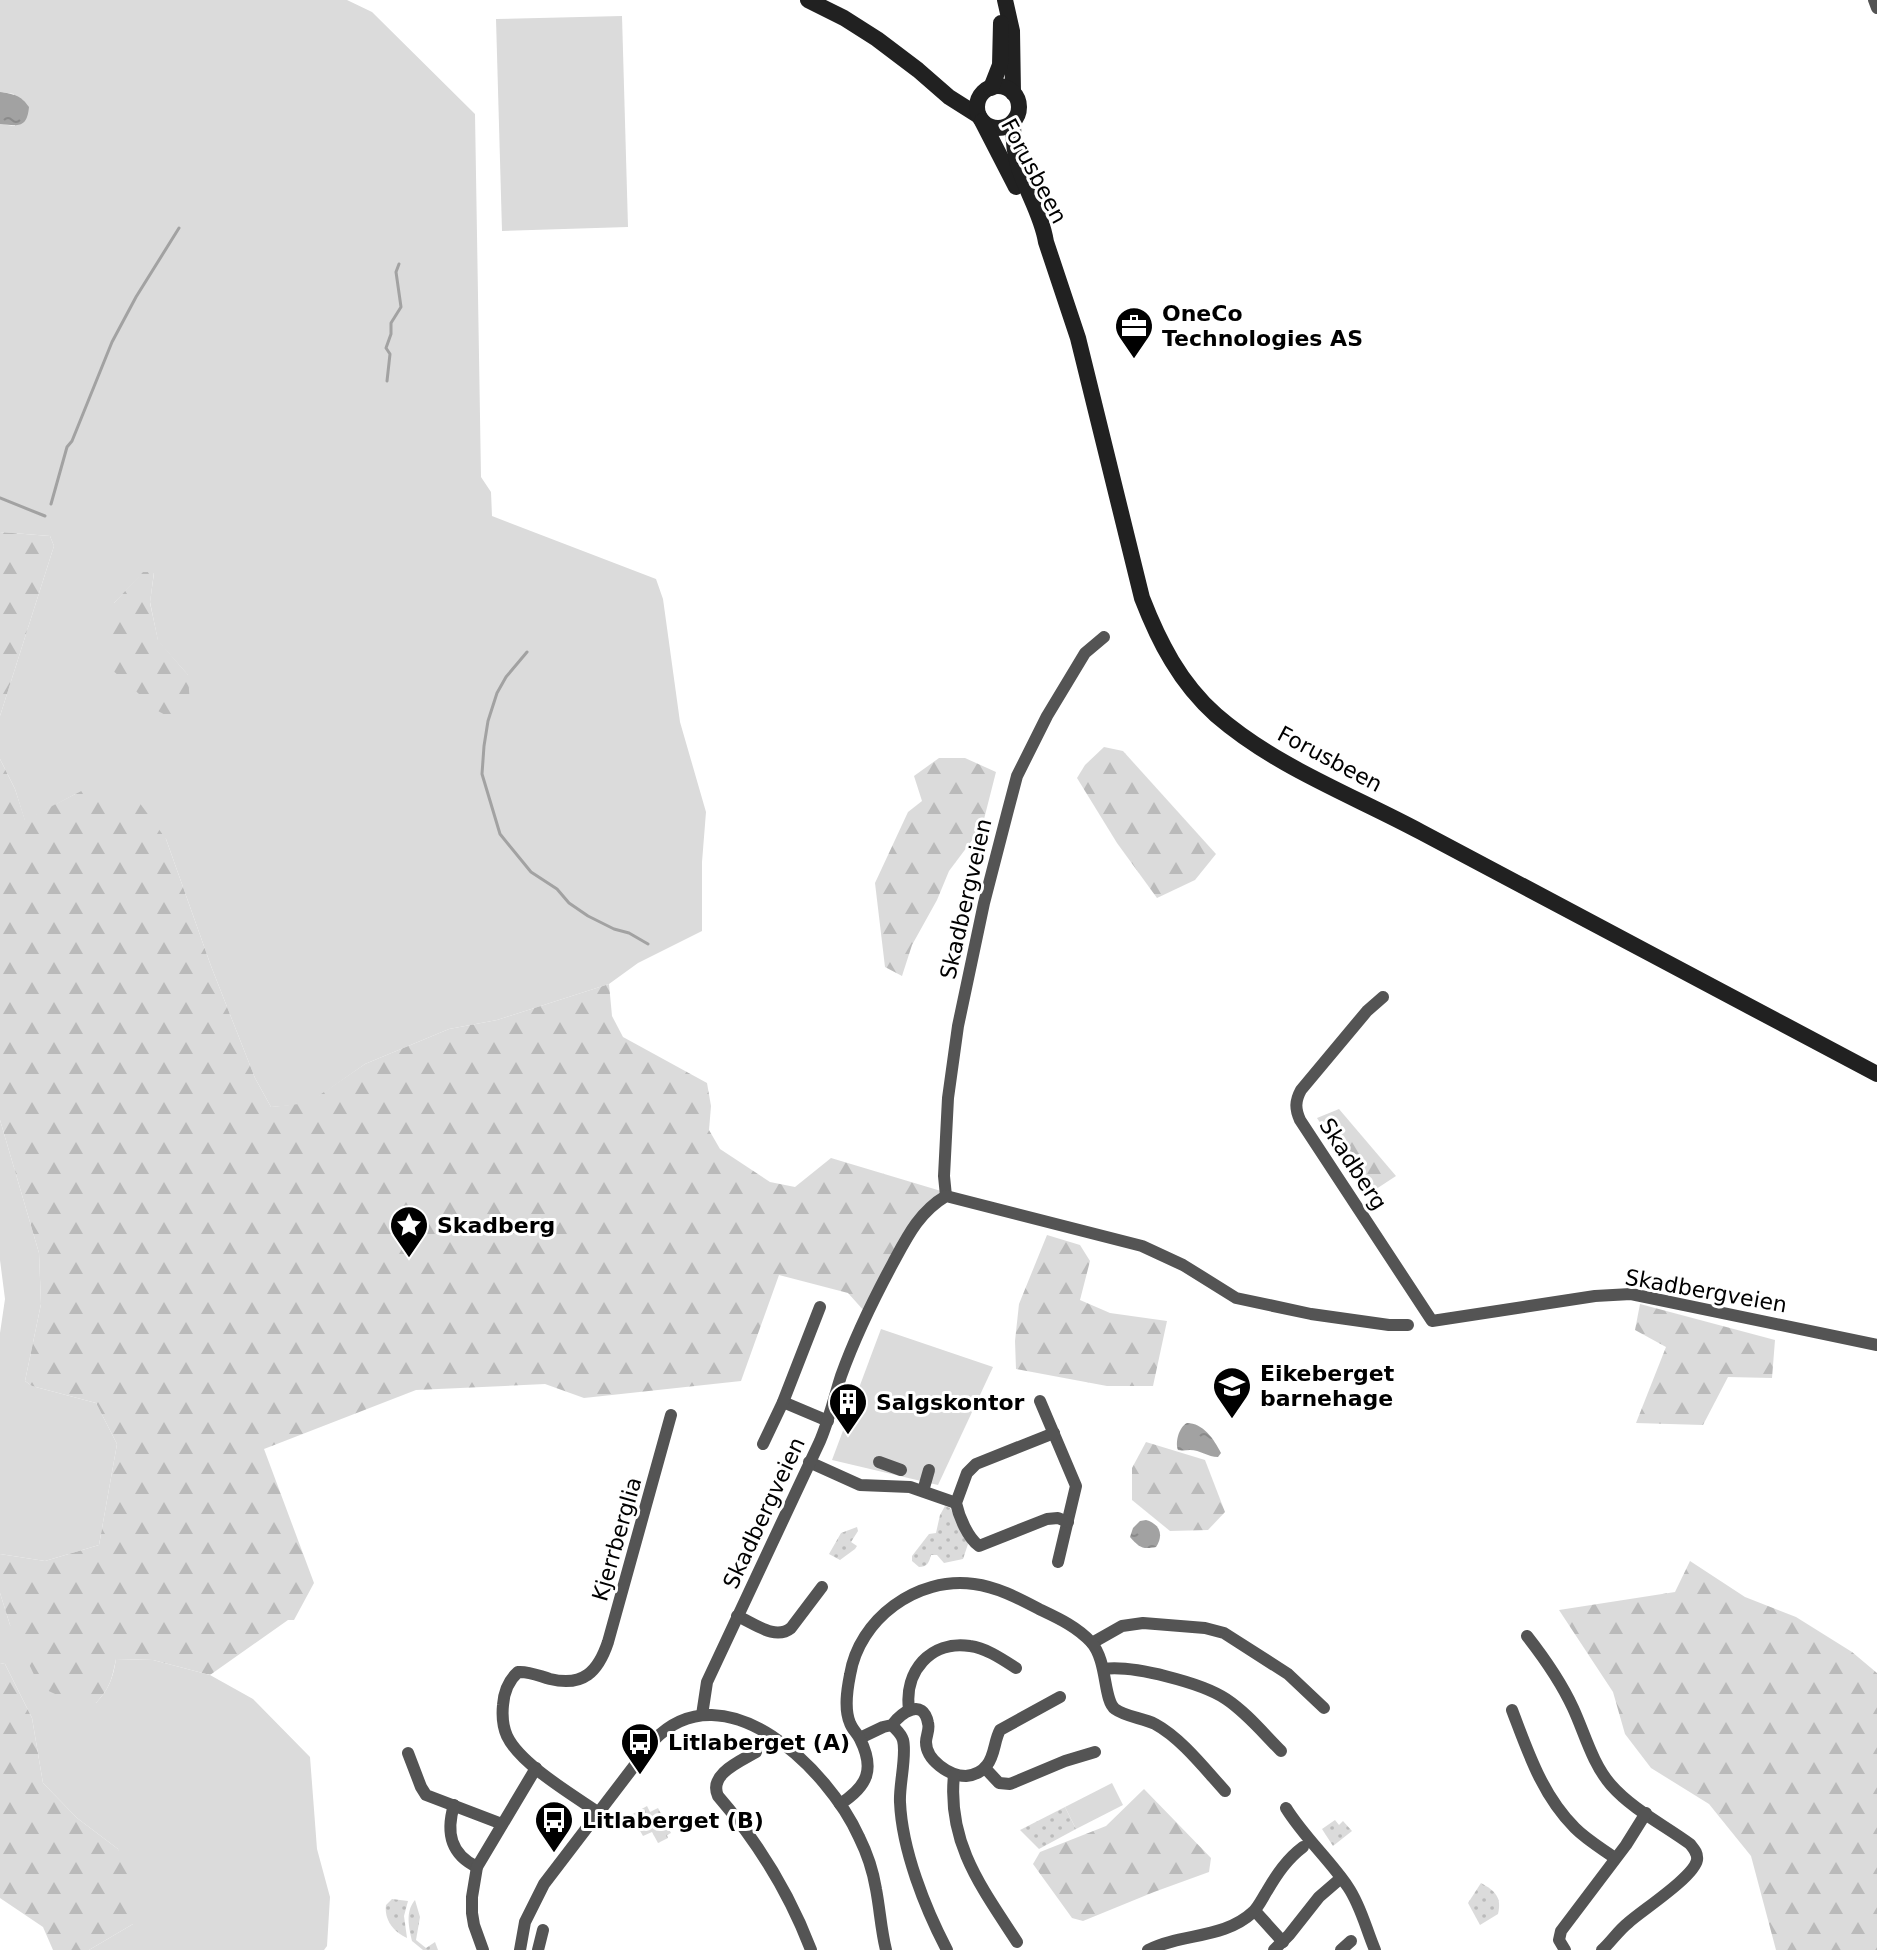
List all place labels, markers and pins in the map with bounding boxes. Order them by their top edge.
place label: OneCo Technologies AS [1162,301,1363,351]
office icon: OneCo Technologies AS [1113,305,1155,360]
place icon: Skadberg [388,1204,430,1259]
place label: Skadberg [437,1213,555,1238]
place label: Eikeberget barnehage [1260,1361,1395,1411]
school or university icon: Eikeberget barnehage [1211,1365,1253,1420]
building icon: Salgskontor [827,1381,869,1436]
place label: Salgskontor [876,1390,1025,1415]
bus stop icon: Litlaberget (A) [619,1721,661,1776]
place label: Litlaberget (A) [668,1730,850,1755]
bus stop icon: Litlaberget (B) [533,1799,575,1854]
place label: Litlaberget (B) [582,1808,764,1833]

